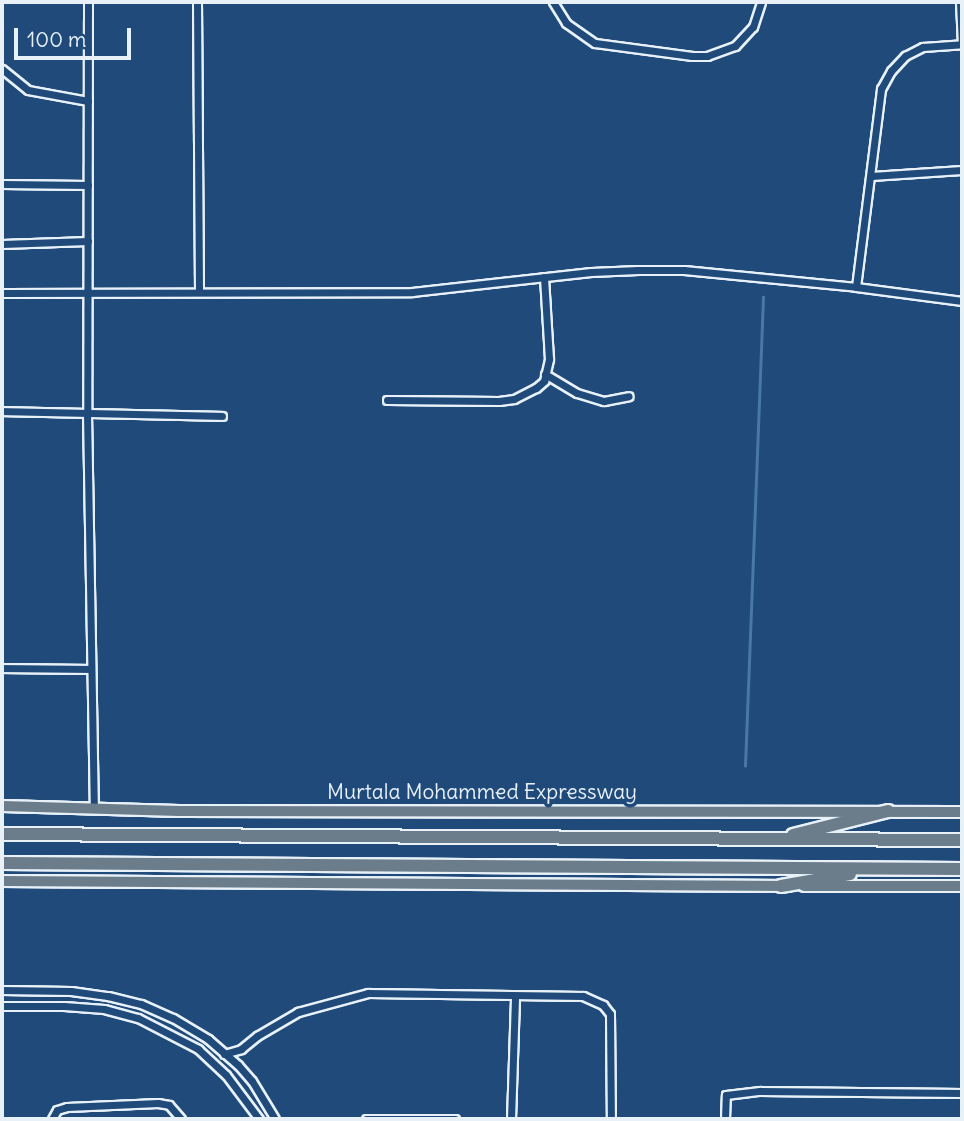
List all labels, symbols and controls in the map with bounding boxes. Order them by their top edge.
scale bar [18,14,135,58]
text: 100 m [27,26,86,53]
street label: Murtala Mohammed Expressway [327,779,637,805]

